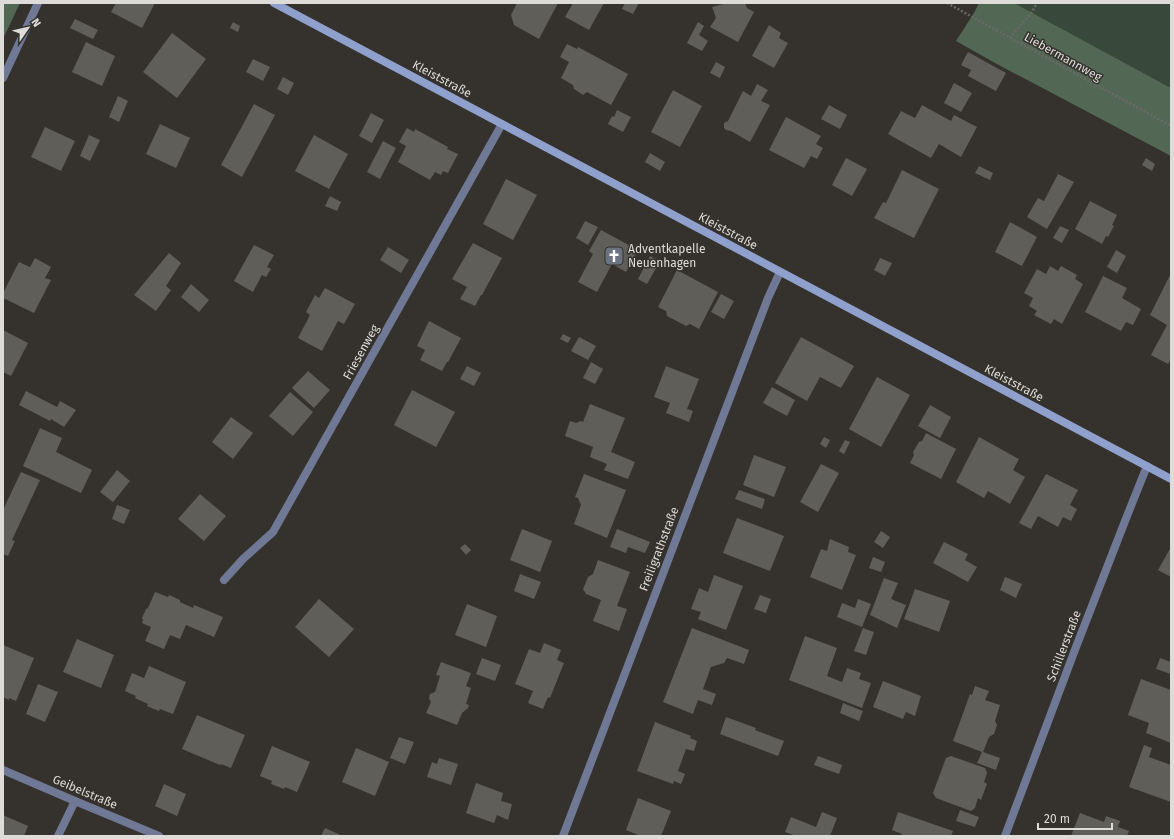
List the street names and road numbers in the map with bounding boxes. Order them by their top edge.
street label: Liebermannweg [1022,30,1105,84]
street label: Kleiststraße [410,58,474,100]
street label: Kleiststraße [696,210,760,252]
street label: Friesenweg [340,321,382,382]
street label: Kleiststraße [982,362,1046,404]
street label: Freiligrathstraße [636,505,682,593]
street label: Schillerstraße [1044,608,1084,684]
street label: Geibelstraße [51,772,119,812]

